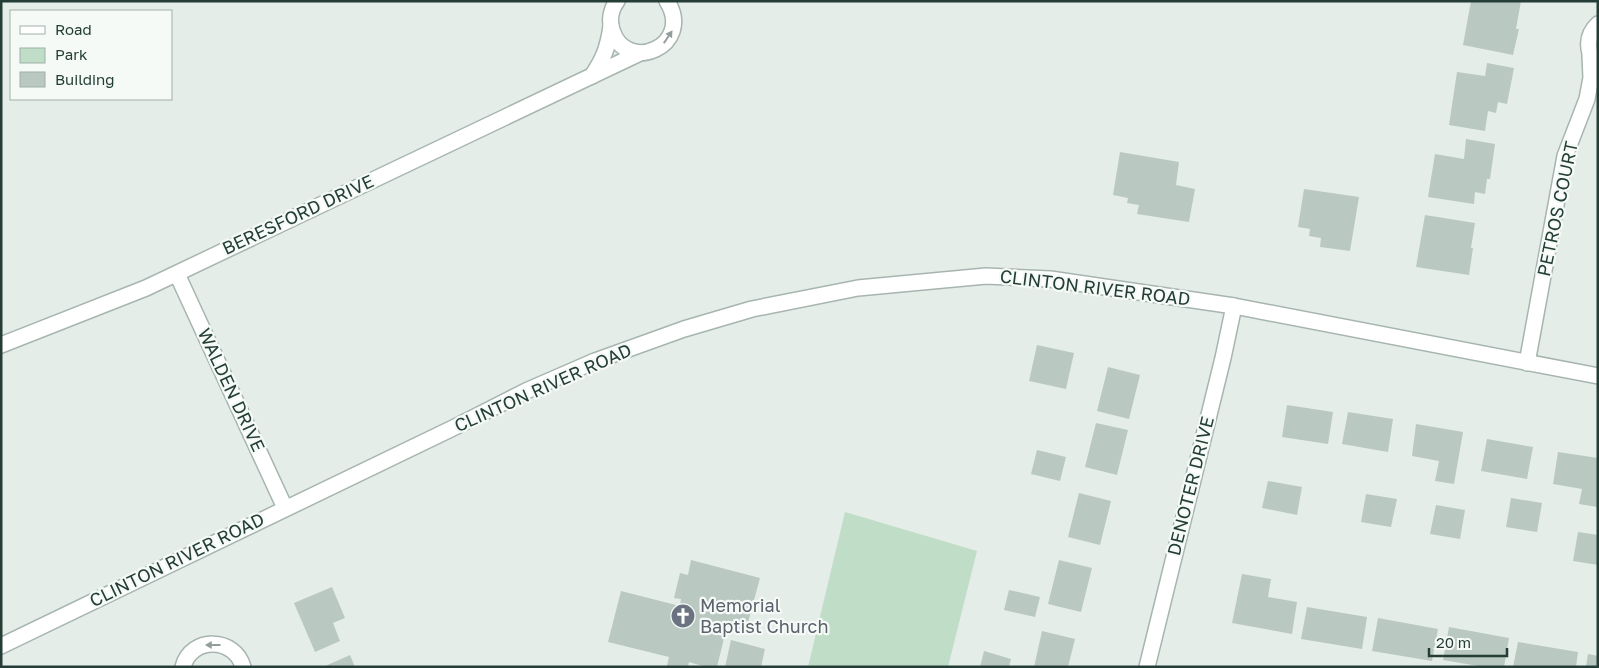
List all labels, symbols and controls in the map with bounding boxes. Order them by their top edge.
legend [10,10,172,100]
text: Road [55,20,92,38]
one-way arrow [663,30,673,44]
text: Park [55,45,88,63]
text: Building [55,70,115,88]
street label: PETROS COURT [1532,139,1582,278]
street label: BERESFORD DRIVE [218,169,377,259]
street label: CLINTON RIVER ROAD [999,264,1192,310]
street label: WALDEN DRIVE [194,324,270,455]
street label: CLINTON RIVER ROAD [451,338,635,436]
street label: DENOTER DRIVE [1162,414,1218,558]
street label: CLINTON RIVER ROAD [86,507,268,611]
place label: Memorial Baptist Church [700,594,828,637]
church icon: Memorial Baptist Church [670,603,696,629]
scale bar [1429,626,1506,658]
text: 20 m [1436,633,1471,651]
one-way arrow [205,641,221,649]

